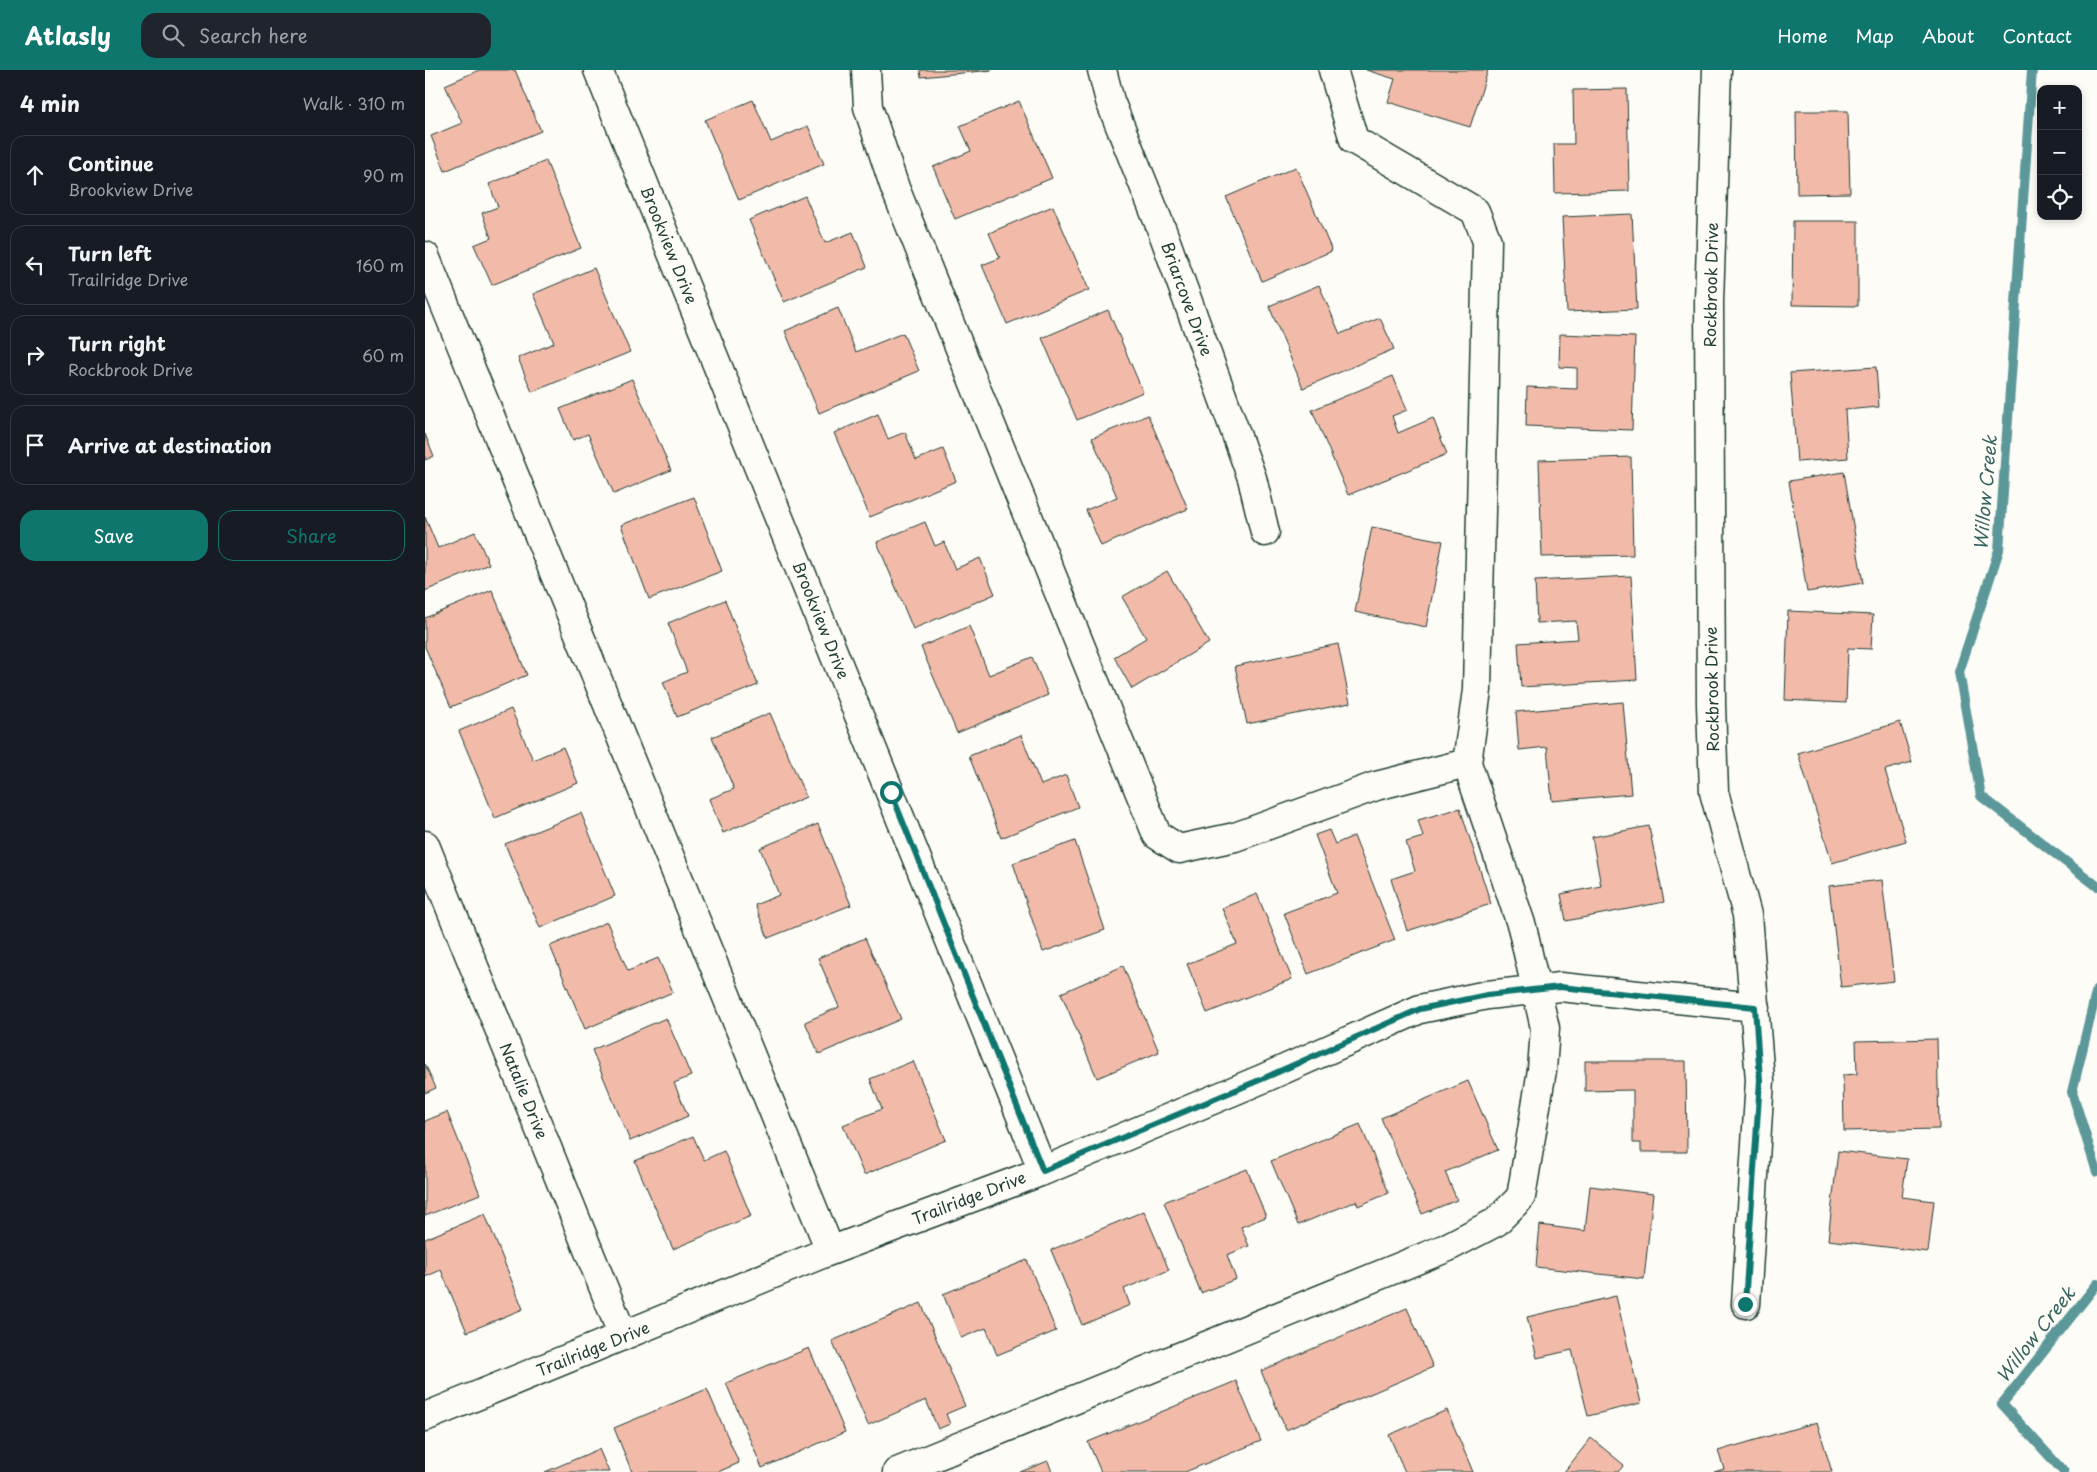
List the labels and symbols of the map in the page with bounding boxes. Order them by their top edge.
street label: Brookview Drive [635,182,704,307]
street label: Rockbrook Drive [1697,222,1723,348]
street label: Briarcove Drive [1156,238,1220,359]
water label: Willow Creek [1966,433,2003,551]
street label: Brookview Drive [787,557,856,682]
street label: Rockbrook Drive [1698,626,1724,752]
route start [880,781,903,804]
street label: Natalie Drive [495,1039,555,1142]
street label: Trailridge Drive [908,1164,1029,1230]
water label: Willow Creek [1989,1280,2082,1388]
route end [1734,1293,1757,1316]
street label: Trailridge Drive [532,1314,653,1382]

